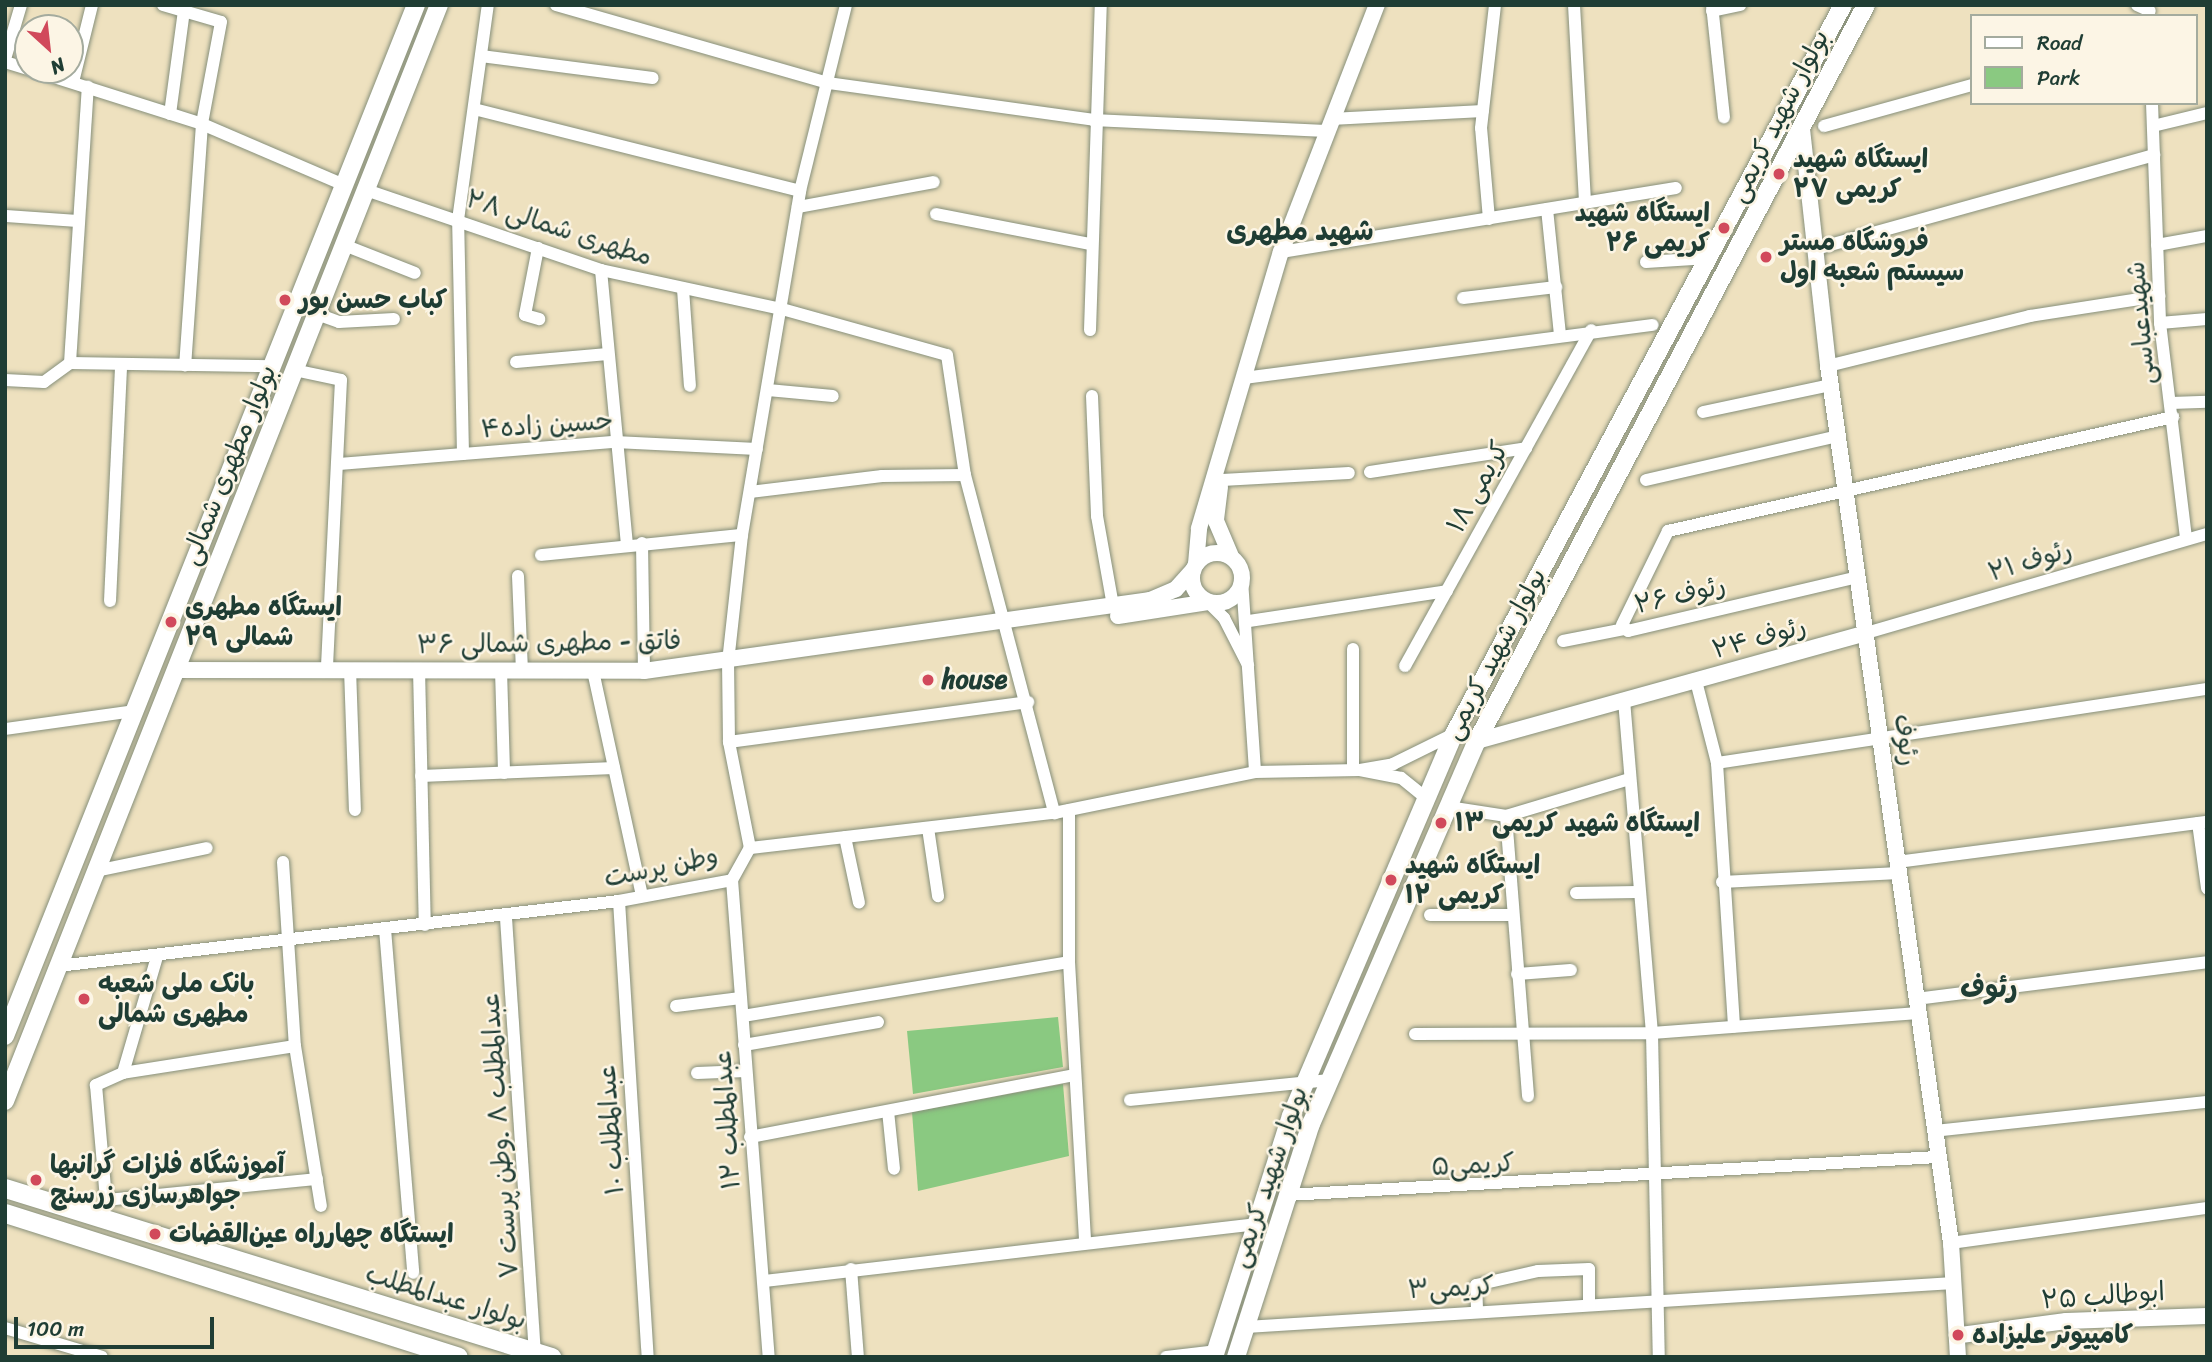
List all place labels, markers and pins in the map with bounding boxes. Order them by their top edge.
place label: ایستگاه شهید کریمی ۲۷ [1793,143,1928,204]
marker: ایستگاه شهید کریمی ۲۷ [1771,166,1787,182]
place label: ایستگاه شهید کریمی ۲۶ [1575,197,1710,258]
marker: ایستگاه شهید کریمی ۲۶ [1716,220,1732,236]
place label: فروشگاه مستر سیستم شعبه اول [1780,226,1964,288]
marker: فروشگاه مستر سیستم شعبه اول [1758,249,1774,265]
place label: كباب حسن بور [299,284,447,316]
marker: كباب حسن بور [277,292,293,308]
place label: ایستگاه مطهری شمالی ۲۹ [185,591,342,652]
marker: ایستگاه مطهری شمالی ۲۹ [163,614,179,630]
place label: house [942,664,1007,696]
marker: house [920,672,936,688]
place label: ایستگاه شهید کریمی ۱۳ [1455,807,1700,839]
marker: ایستگاه شهید کریمی ۱۳ [1433,815,1449,831]
place label: ایستگاه شهید کریمی ۱۲ [1405,849,1540,910]
marker: ایستگاه شهید کریمی ۱۲ [1383,872,1399,888]
place label: بانک ملی شعبه مطهری شمالی [98,968,254,1030]
marker: بانک ملی شعبه مطهری شمالی [76,991,92,1007]
place label: آموزشگاه فلزات گرانبها جواهرسازی زرسنج [50,1149,285,1210]
marker: آموزشگاه فلزات گرانبها جواهرسازی زرسنج [28,1172,44,1188]
place label: ایستگاه چهارراه عین‌القضات [169,1218,454,1250]
marker: ایستگاه چهارراه عین‌القضات [147,1226,163,1242]
place label: کامپیوتر علیزاده [1972,1319,2133,1351]
marker: کامپیوتر علیزاده [1950,1327,1966,1343]

